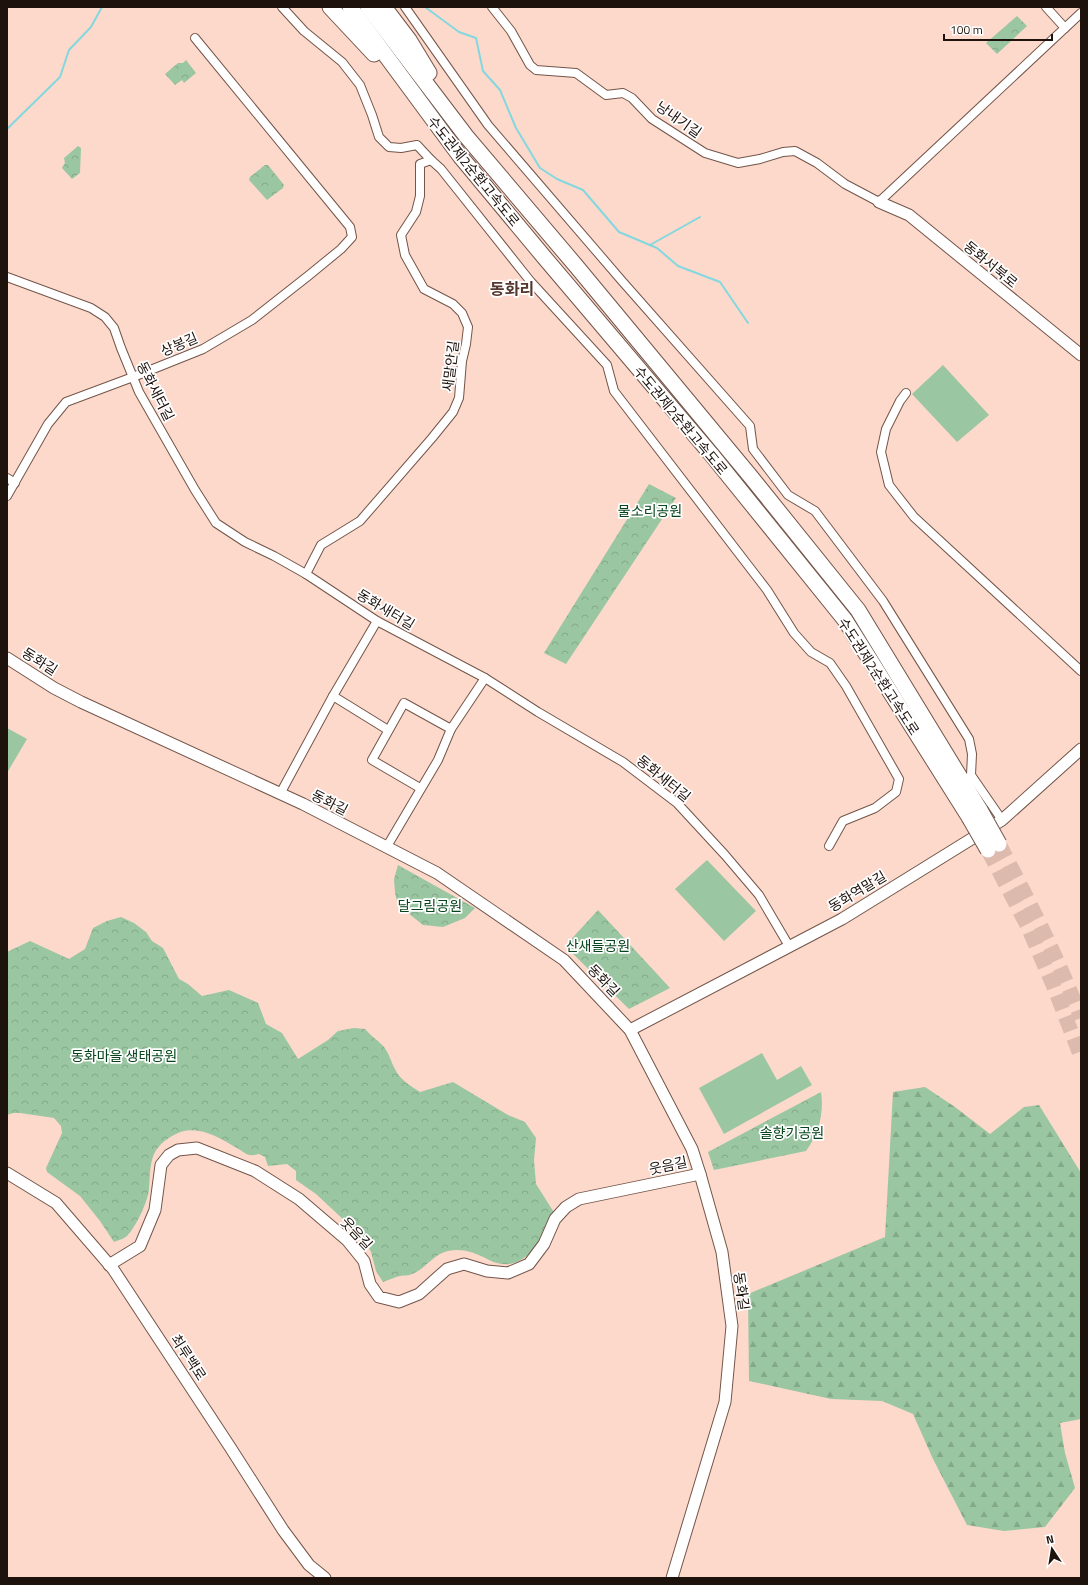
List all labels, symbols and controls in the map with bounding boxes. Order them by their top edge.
scale bar [944,16,1052,42]
text: 100 m [950,20,983,39]
street label: 낭내기길 [652,96,706,142]
street label: 수도권제2순환고속도로 [423,111,525,231]
street label: 동화서북로 [959,236,1023,292]
district label: 동화리 [490,277,534,301]
street label: 상봉길 [157,327,201,361]
street label: 새말안길 [436,339,464,393]
street label: 동화새터길 [132,358,180,424]
street label: 수도권제2순환고속도로 [629,361,733,479]
park label: 물소리공원 [618,500,682,521]
street label: 동화새터길 [353,583,419,635]
street label: 수도권제2순환고속도로 [833,613,925,739]
street label: 동화길 [18,642,62,680]
street label: 동화새터길 [632,750,696,806]
street label: 동화길 [308,784,352,820]
street label: 동화역말길 [824,865,890,917]
park label: 달그림공원 [398,895,462,916]
park label: 산새들공원 [566,935,630,956]
street label: 동화길 [583,959,625,1001]
park label: 동화마을 생태공원 [71,1045,177,1066]
park label: 솔향기공원 [760,1122,824,1143]
street label: 웃음길 [647,1151,689,1179]
street label: 웃음길 [336,1212,378,1254]
street label: 동화길 [729,1270,755,1312]
street label: 최루백로 [166,1330,212,1384]
north arrow [1032,1529,1072,1569]
text: N [1045,1531,1055,1548]

